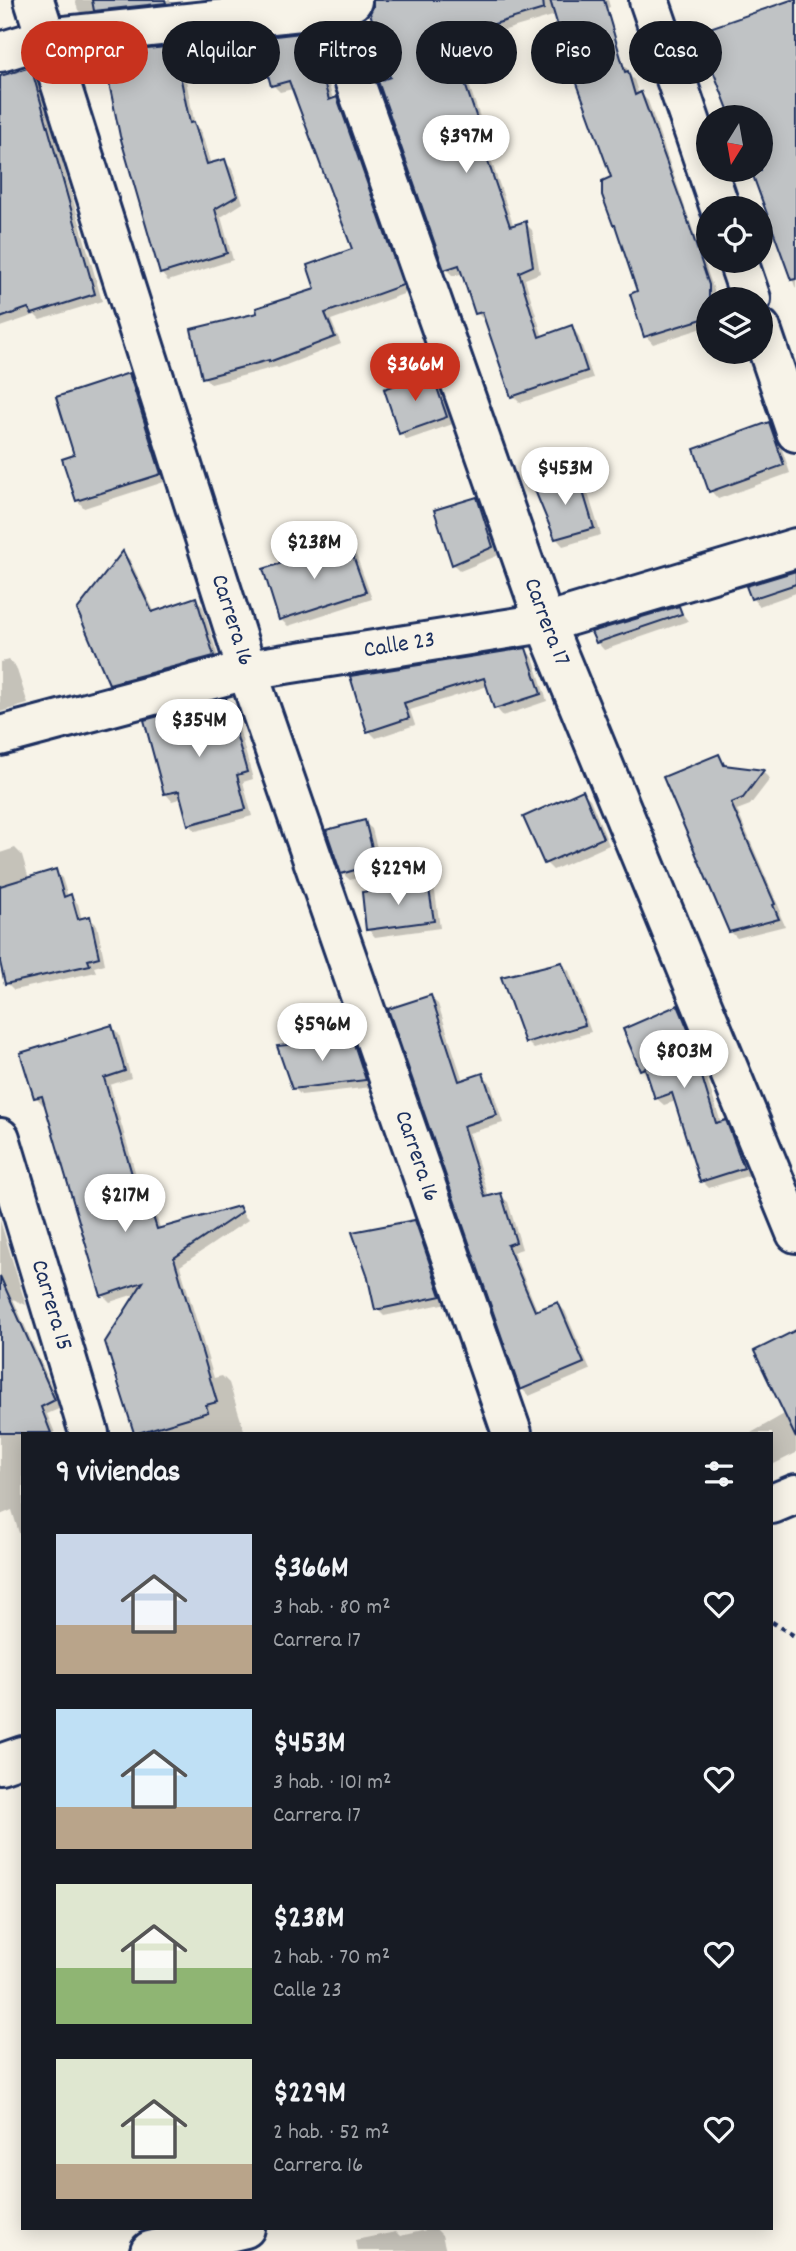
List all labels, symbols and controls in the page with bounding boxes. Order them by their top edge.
chip: Comprar [21,21,148,84]
chip: Alquilar [162,21,280,84]
chip: Filtros [294,21,402,84]
chip: Nuevo [416,21,517,84]
chip: Piso [531,21,615,84]
chip: Casa [629,21,722,84]
north arrow [696,105,774,182]
map controls [696,105,773,364]
pin: $397M [417,116,515,175]
text: $397M [439,121,493,154]
button: locate [696,196,773,273]
button: layers [696,287,773,364]
pin: $366M [366,344,464,403]
text: $366M [386,349,444,382]
pin: $453M [516,448,614,507]
text: $453M [537,453,593,486]
pin: $238M [265,522,363,581]
text: $238M [287,527,341,560]
street label: Carrera 16 [201,570,262,670]
street label: Carrera 17 [514,574,578,671]
street label: Calle 23 [361,624,438,668]
pin: $354M [150,700,248,759]
text: $354M [171,705,227,738]
pin: $229M [349,848,447,907]
text: $229M [370,853,426,886]
pin: $596M [273,1004,371,1063]
text: $596M [293,1009,351,1042]
pin: $803M [635,1030,733,1090]
text: $803M [655,1036,713,1069]
street label: Carrera 16 [384,1106,447,1207]
pin: $217M [76,1174,174,1234]
text: $217M [100,1180,150,1213]
street label: Carrera 15 [21,1256,80,1355]
text: 9 viviendas [56,1453,180,1496]
icon: filters [700,1455,738,1493]
text: $366M [273,1549,349,1592]
icon: home [112,1562,196,1646]
icon: heart [700,1585,738,1623]
text: 3 hab. · 80 m² [273,1592,391,1625]
text: Carrera 17 [273,1625,361,1658]
text: $453M [273,1724,345,1767]
icon: home [112,1737,196,1821]
icon: heart [700,1760,738,1798]
text: 3 hab. · 101 m² [273,1767,391,1800]
text: Carrera 17 [273,1800,361,1833]
text: $238M [273,1899,344,1942]
icon: home [112,1912,196,1996]
icon: heart [700,1935,738,1973]
text: 2 hab. · 70 m² [273,1942,390,1975]
text: Calle 23 [273,1975,342,2008]
text: $229M [273,2074,346,2117]
icon: home [112,2087,196,2171]
icon: heart [700,2110,738,2148]
text: 2 hab. · 52 m² [273,2117,389,2150]
text: Carrera 16 [273,2150,363,2183]

